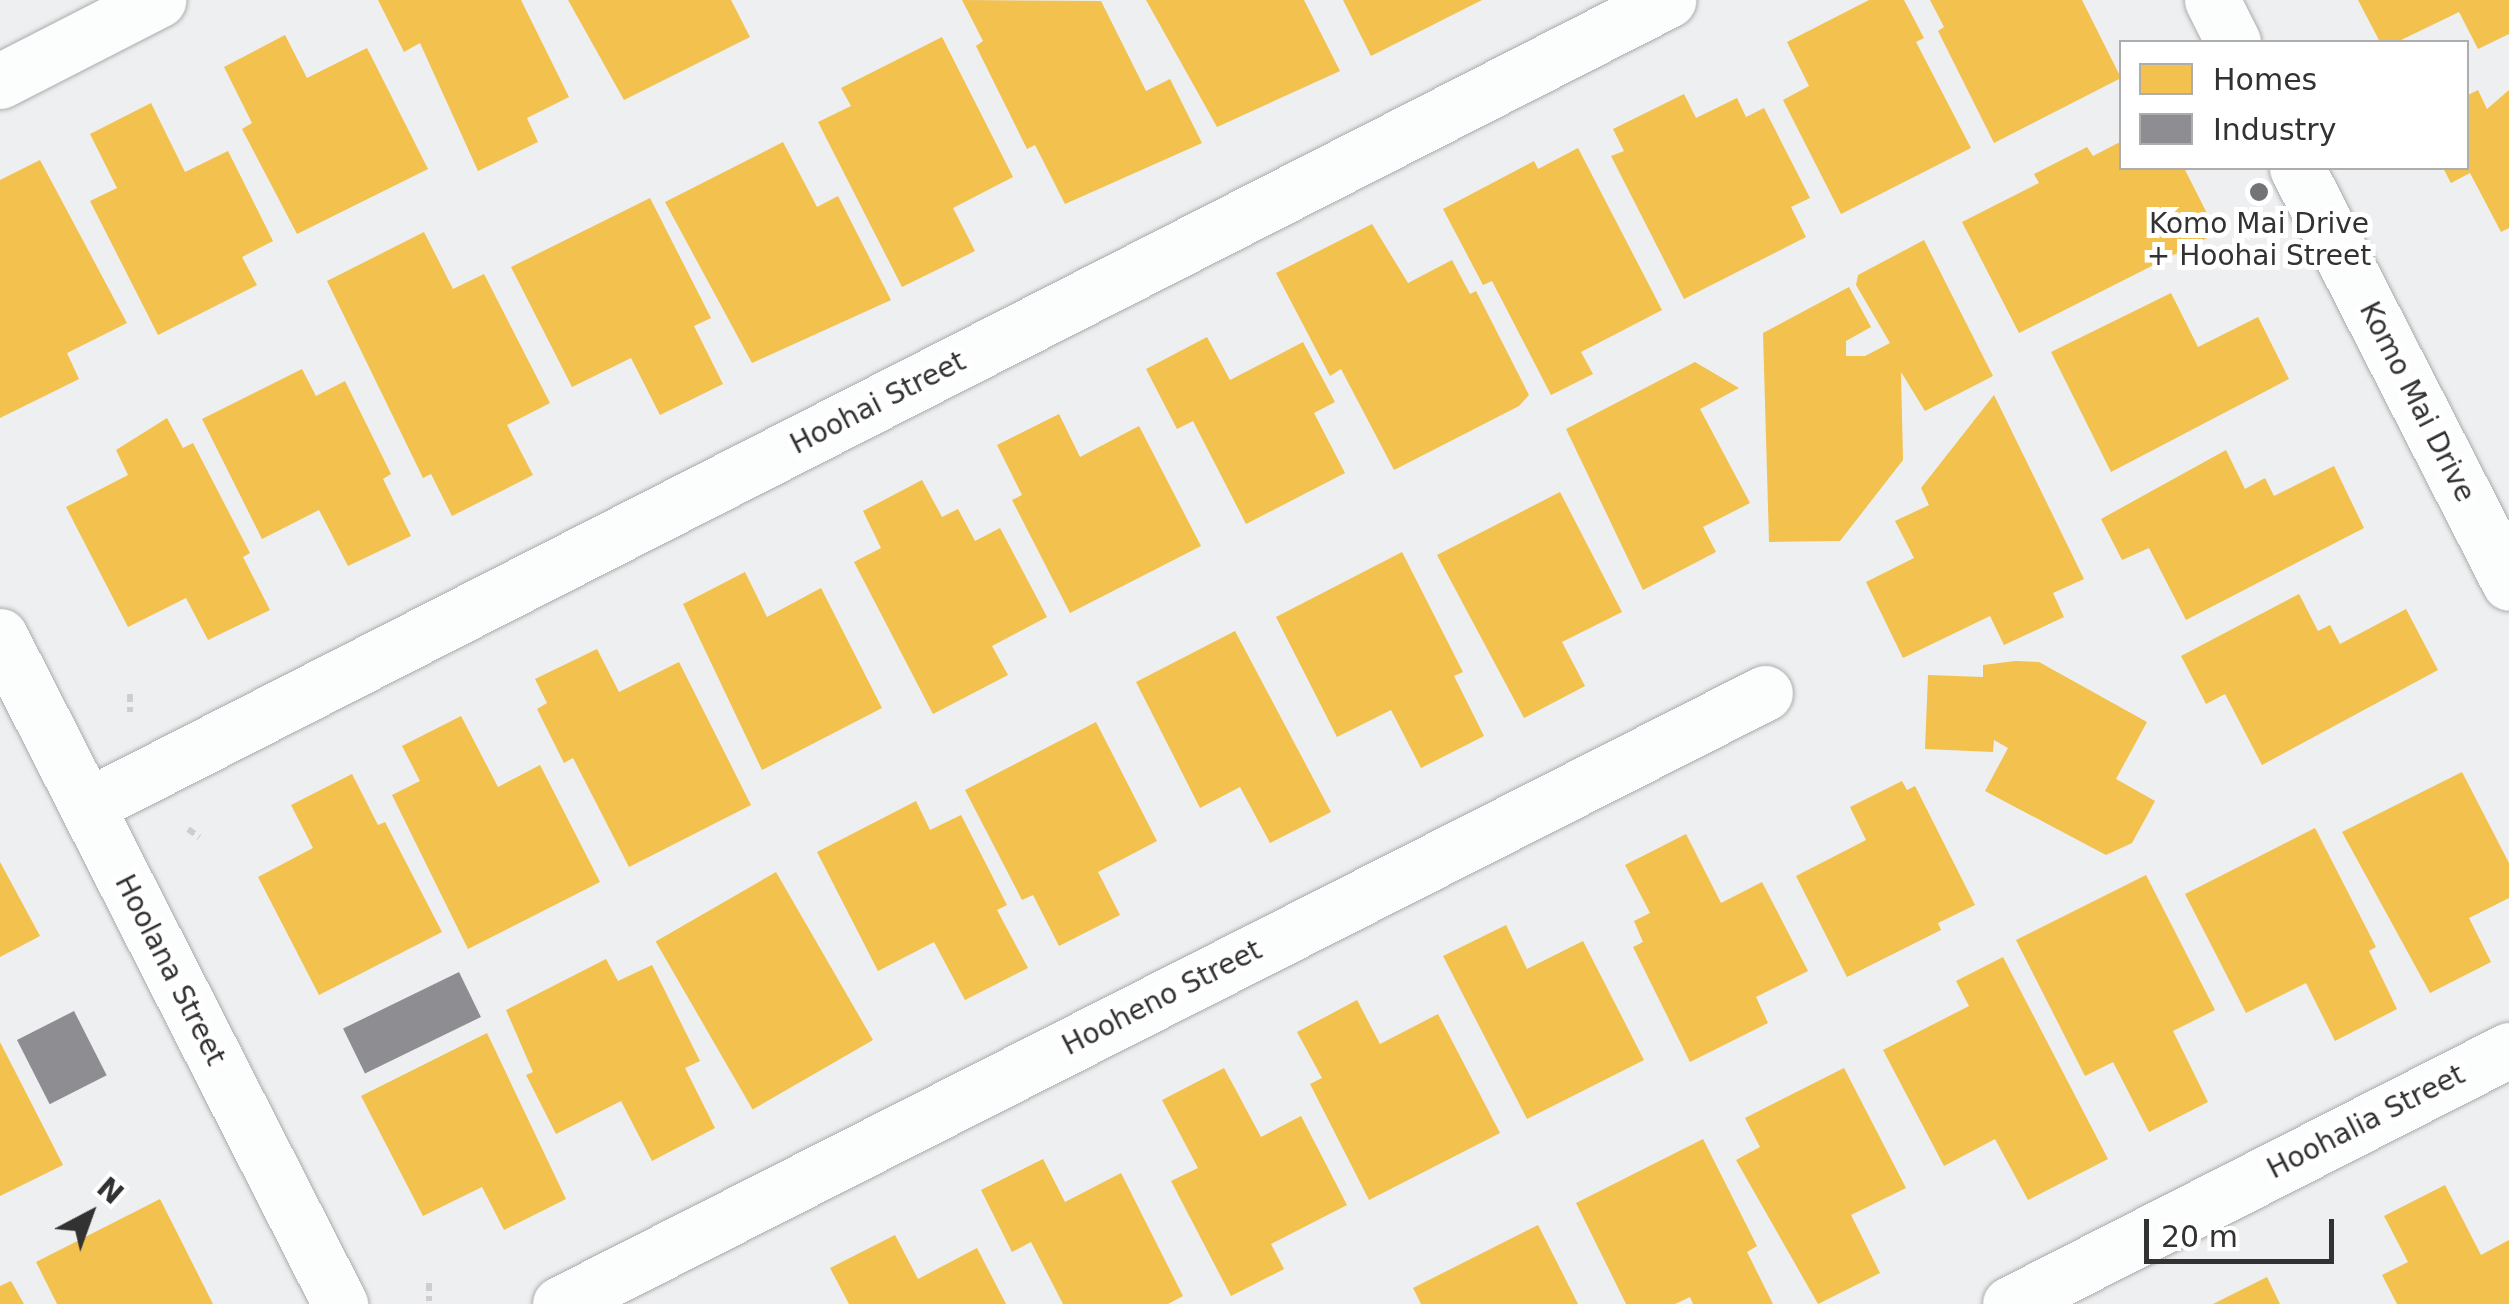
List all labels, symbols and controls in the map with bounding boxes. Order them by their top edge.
legend [2119,40,2469,170]
text: Homes [2213,62,2317,97]
text: Industry [2213,112,2336,147]
marker: Komo Mai Drive + Hoohai Street [2248,181,2270,203]
place label: Komo Mai Drive + Hoohai Street [2147,207,2371,273]
street label: Komo Mai Drive [2352,296,2482,508]
street label: Hoohai Street [785,344,971,462]
street label: Hoolana Street [108,869,232,1071]
street label: Hooheno Street [1057,933,1267,1063]
street label: Hoohalia Street [2262,1058,2470,1186]
north arrow [40,1164,140,1264]
text: N [90,1171,130,1211]
scale bar [2149,1199,2339,1261]
text: 20 m [2161,1219,2238,1254]

